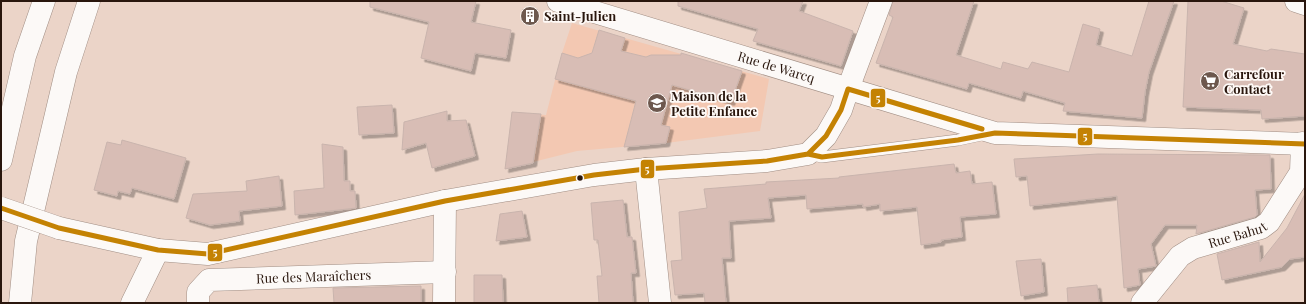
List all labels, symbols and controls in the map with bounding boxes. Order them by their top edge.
building icon: Saint-Julien [519,5,541,27]
place label: Saint-Julien [544,7,616,24]
street label: Rue de Warcq [736,47,818,86]
place label: Carrefour Contact [1224,65,1284,97]
supermarket icon: Carrefour Contact [1199,70,1221,92]
place label: Maison de la Petite Enfance [671,87,757,119]
line badge: 5 [870,88,886,108]
text: 5 [875,90,881,105]
school or university icon: Maison de la Petite Enfance [646,92,668,114]
line badge: 5 [1077,127,1093,146]
text: 5 [1082,128,1088,143]
line badge: 5 [640,159,655,179]
text: 5 [644,161,650,176]
unlabelled marker [575,173,585,183]
street label: Rue Bahut [1206,217,1271,251]
line badge: 5 [207,243,223,262]
text: 5 [212,244,218,259]
street label: Rue des Maraîchers [256,266,372,286]

